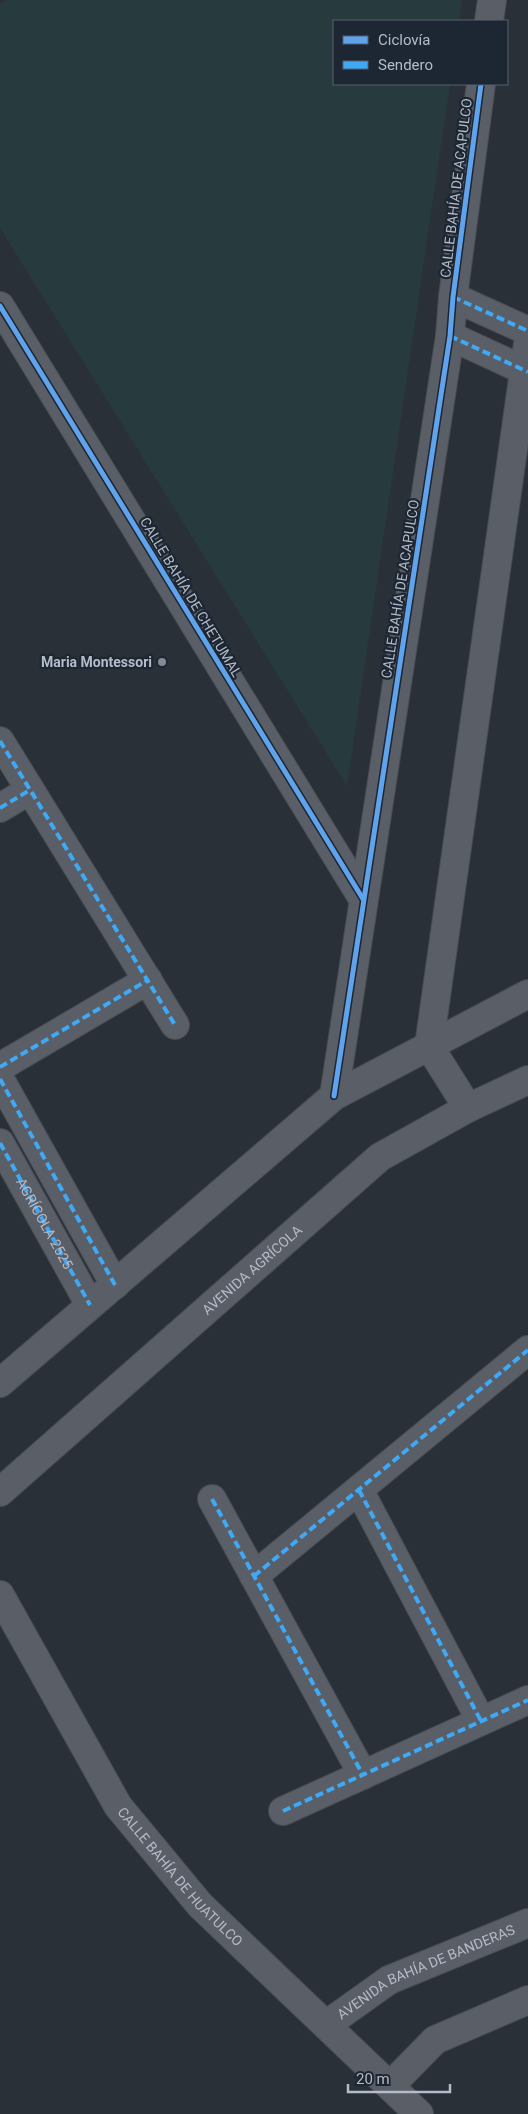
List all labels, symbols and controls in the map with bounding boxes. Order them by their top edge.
legend [333,20,508,85]
text: Ciclovía [378,31,431,49]
text: Sendero [378,56,433,74]
street label: CALLE BAHÍA DE ACAPULCO [436,97,475,279]
street label: CALLE BAHÍA DE ACAPULCO [377,498,422,680]
street label: CALLE BAHÍA DE CHETUMAL [137,514,246,680]
place label: Maria Montessori [41,654,152,670]
marker: Maria Montessori [156,656,168,668]
street label: AGRÍCOLA 2525 [13,1175,76,1272]
street label: AVENIDA AGRÍCOLA [199,1222,305,1318]
street label: CALLE BAHÍA DE HUATULCO [114,1804,246,1949]
street label: AVENIDA BAHÍA DE BANDERAS [334,1921,517,2023]
scale bar [348,2062,450,2094]
text: 20 m [356,2070,390,2088]

